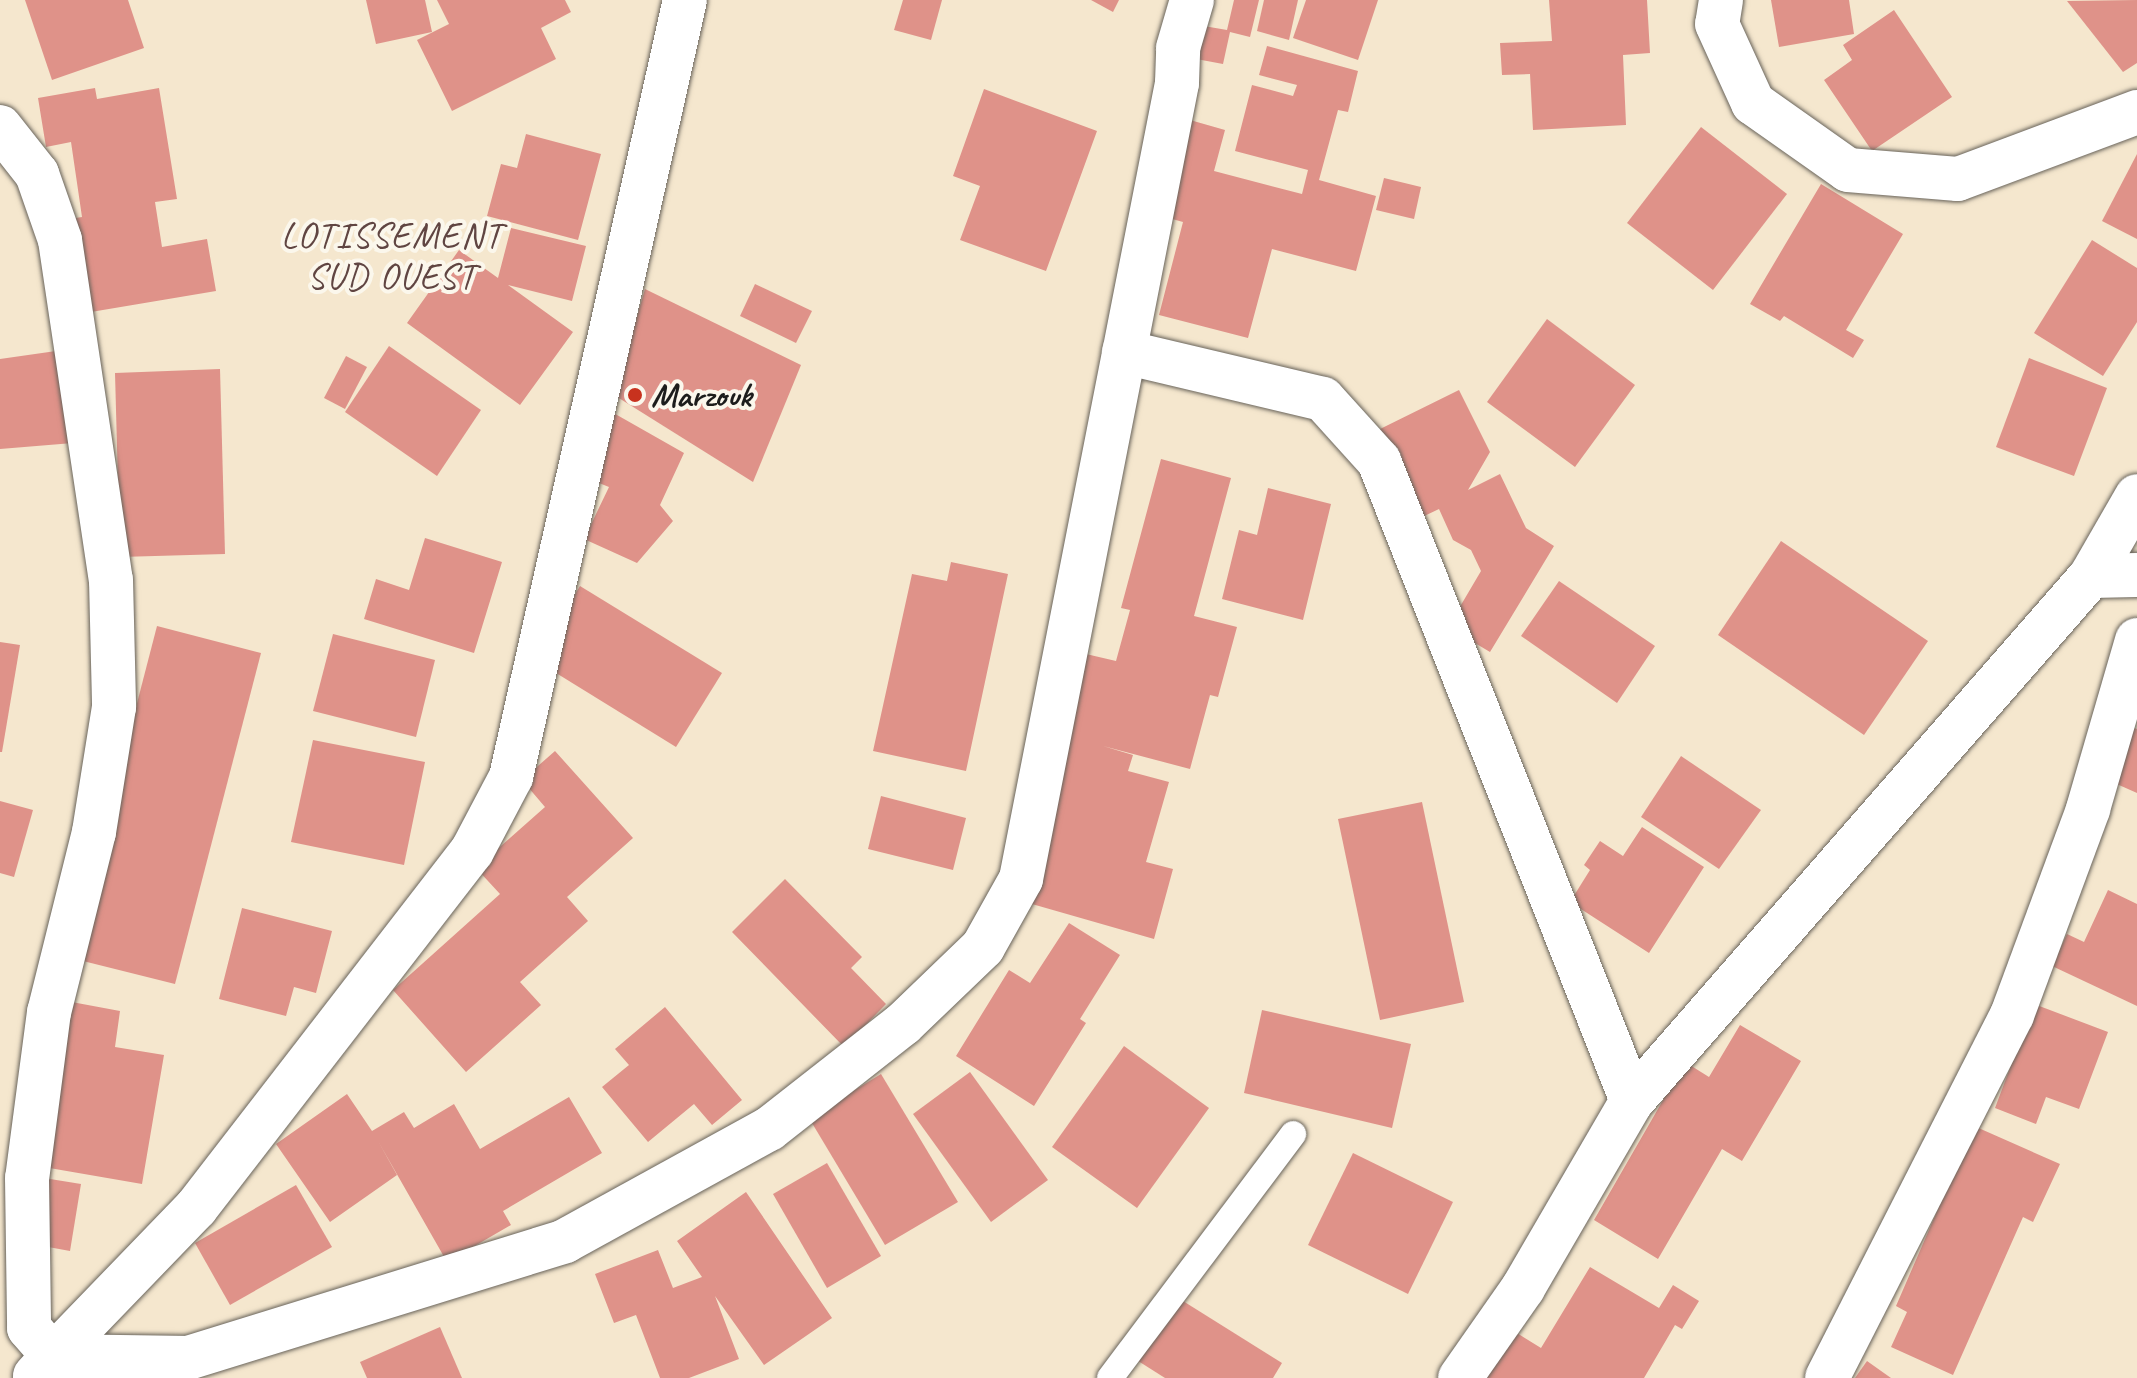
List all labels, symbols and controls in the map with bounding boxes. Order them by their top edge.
district label: LOTISSEMENT SUD OUEST [282,213,502,298]
place label: Marzouk [651,375,752,415]
marker: Marzouk [626,386,644,404]

